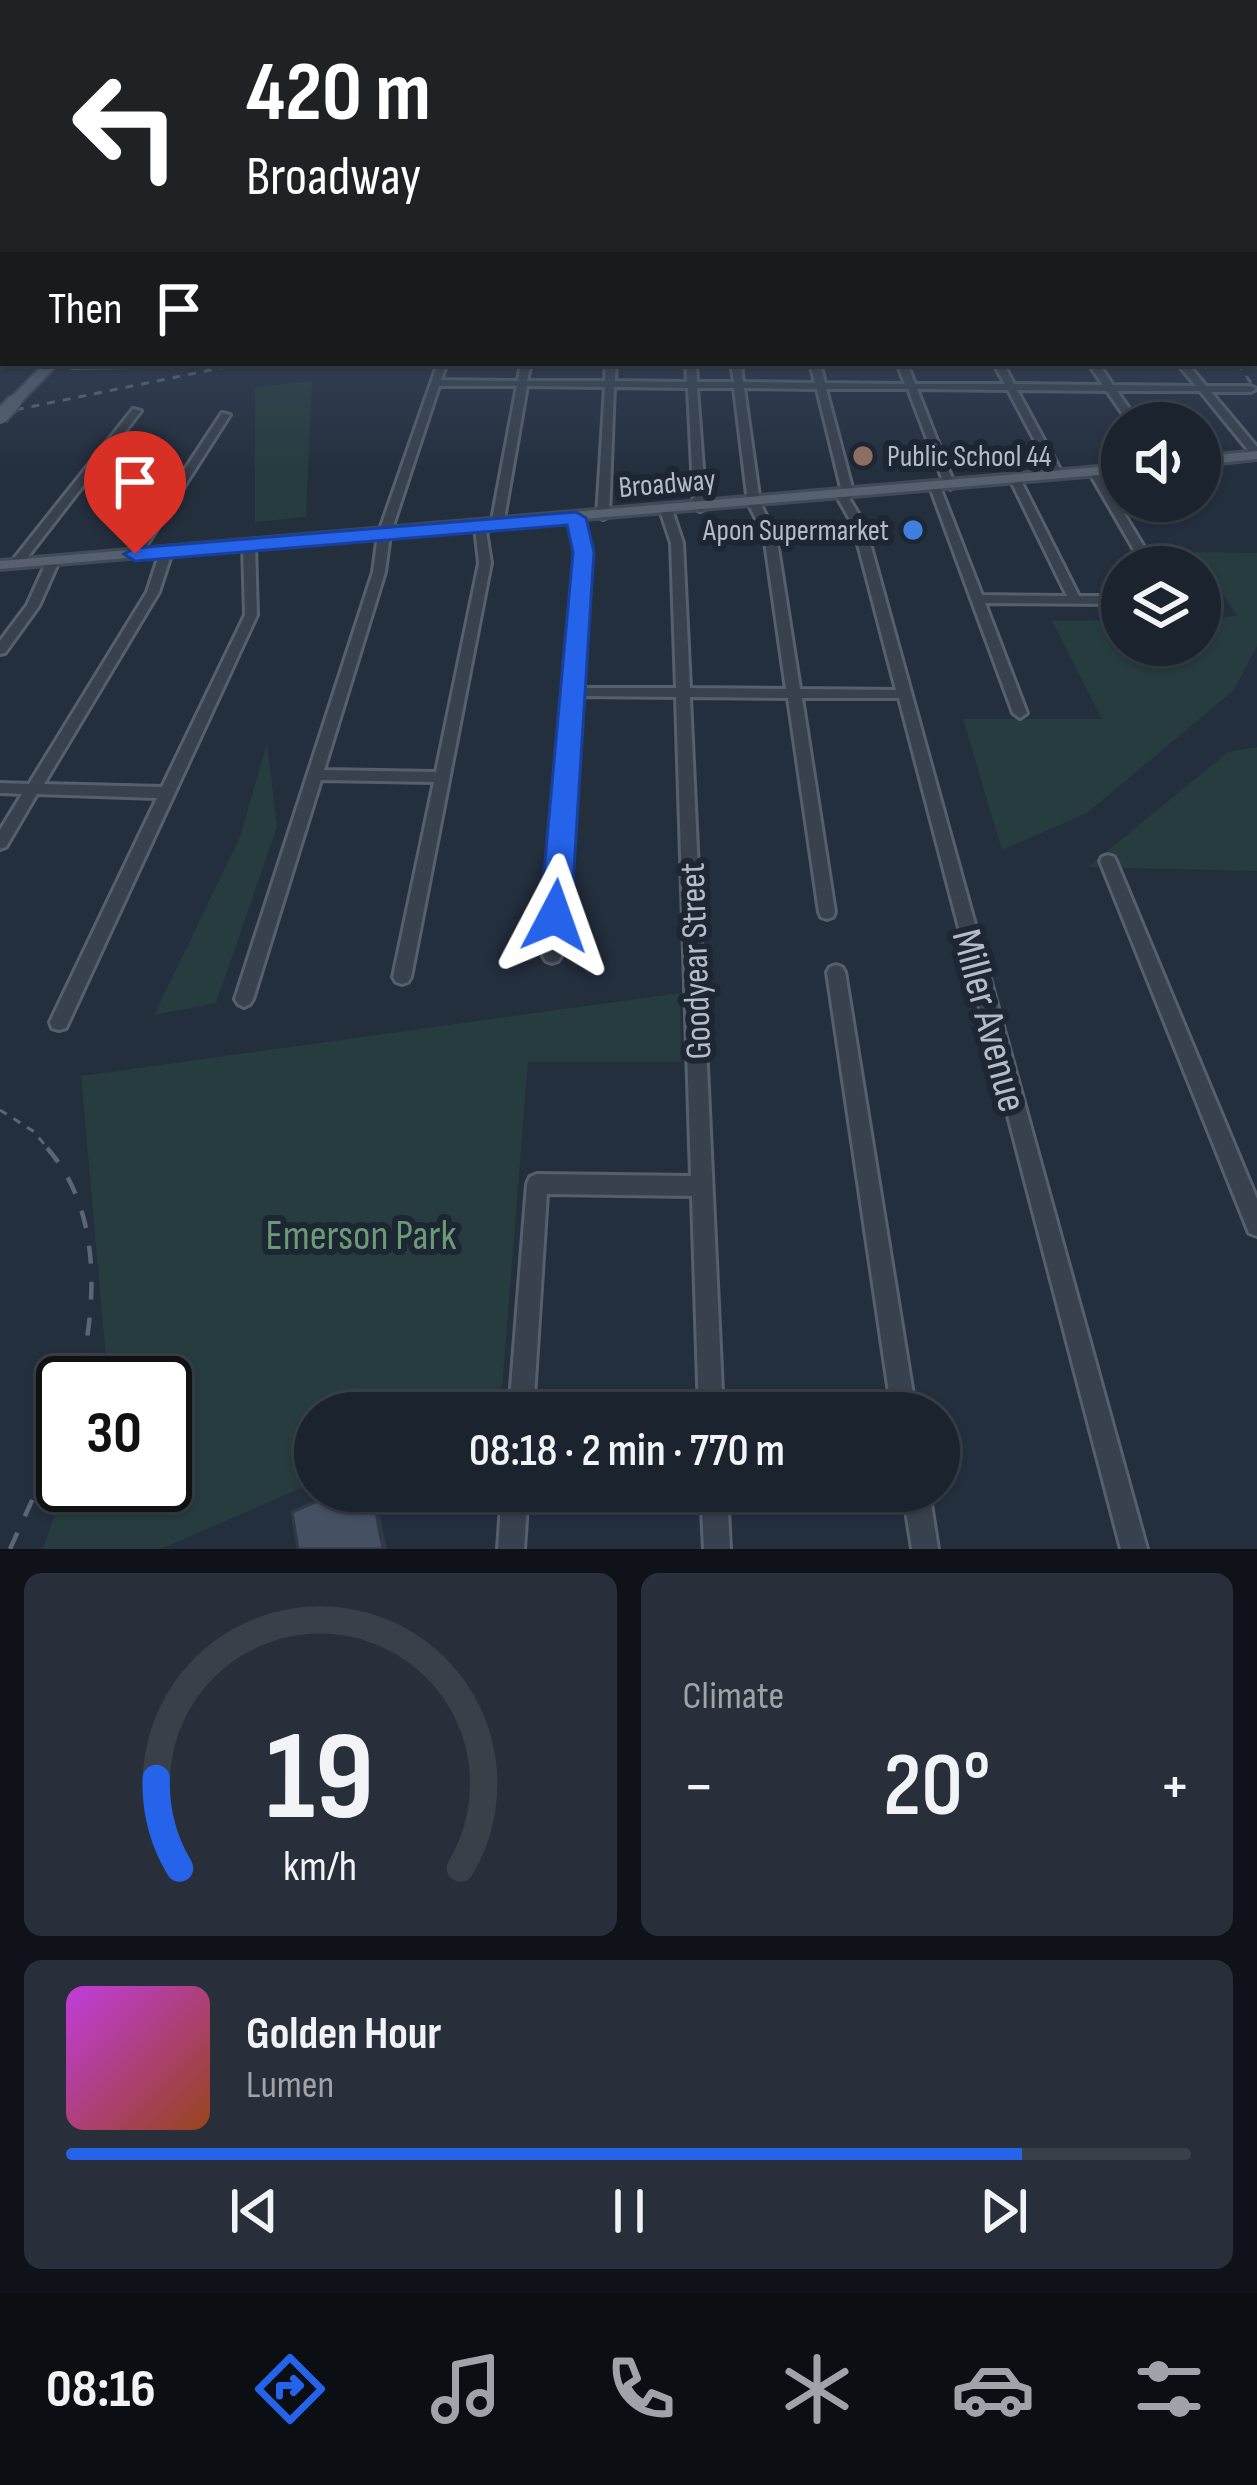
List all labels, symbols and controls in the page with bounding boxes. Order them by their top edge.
text: 420 m [246,43,431,144]
icon: left [48,48,204,204]
text: Broadway [246,145,421,210]
icon: arrive [146,276,212,342]
text: Then [48,282,122,337]
map controls [1101,402,1221,666]
button: sound [1101,402,1221,522]
pin [84,431,186,554]
place label: Public School 44 [887,439,1051,475]
marker: Public School 44 [850,443,876,469]
icon: arrive [102,449,168,515]
street label: Broadway [617,462,718,506]
place label: Apon Supermarket [702,513,889,549]
marker: Apon Supermarket [900,517,926,543]
button: layers [1101,546,1221,666]
position arrow [492,853,618,979]
street label: Goodyear Street [672,862,721,1060]
street label: Miller Avenue [940,924,1037,1117]
park label: Emerson Park [265,1211,457,1262]
speed limit sign: 30 [36,1356,192,1512]
text: 08:18 · 2 min · 770 m [469,1424,785,1479]
text: Climate [683,1673,784,1720]
text: 19 [266,1705,374,1854]
text: 20° [883,1733,991,1841]
text: − [683,1748,715,1827]
text: + [1159,1748,1191,1827]
text: km/h [283,1840,357,1892]
text: Golden Hour [246,2007,441,2062]
text: Lumen [246,2062,334,2109]
icon: previous [221,2178,287,2244]
icon: pause [596,2178,662,2244]
icon: next [971,2178,1037,2244]
icon: directions [248,2347,332,2431]
icon: music [424,2347,508,2431]
icon: phone [599,2347,683,2431]
icon: climate [775,2347,859,2431]
icon: car [951,2347,1035,2431]
icon: filters [1127,2347,1211,2431]
text: 08:16 [46,2357,156,2422]

